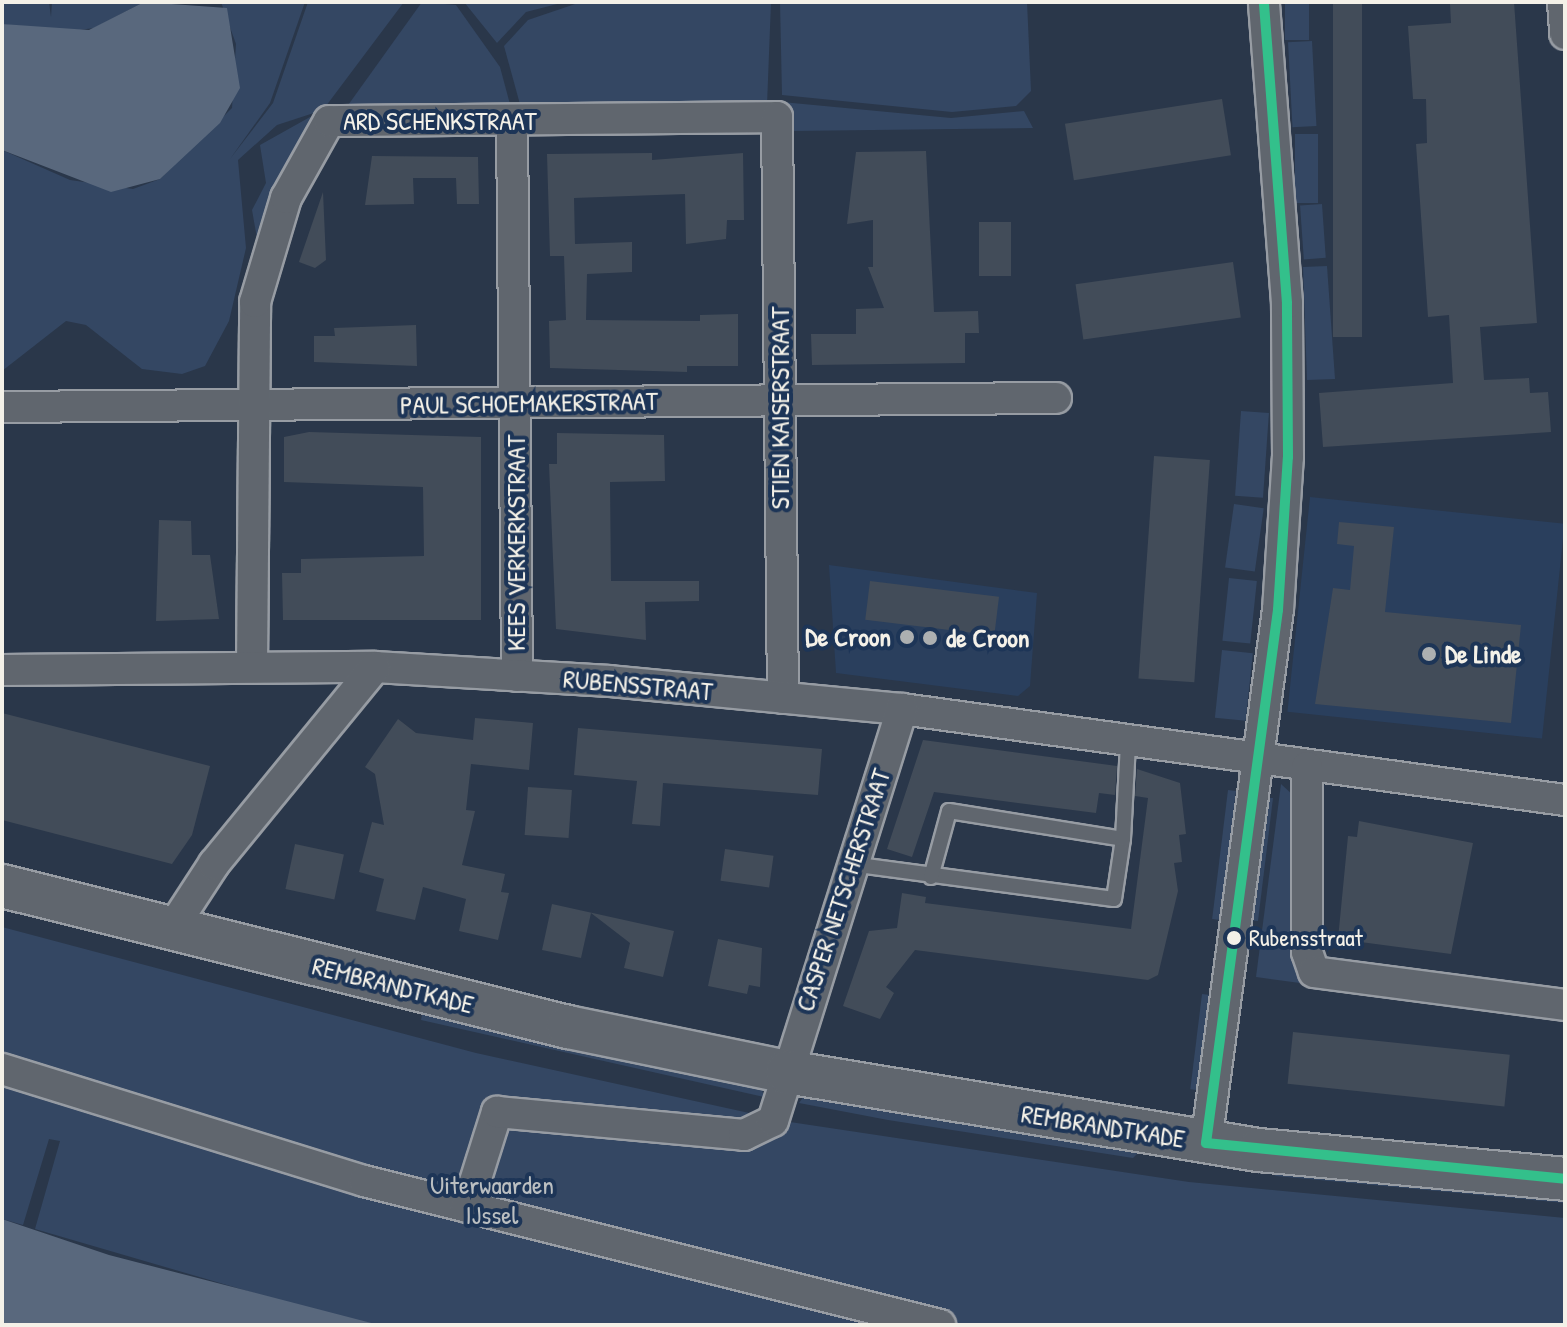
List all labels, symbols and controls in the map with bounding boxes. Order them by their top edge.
street label: ARD SCHENKSTRAAT [343,105,537,137]
street label: STIEN KAISERSTRAAT [764,307,796,509]
street label: PAUL SCHOEMAKERSTRAAT [400,385,658,421]
street label: KEES VERKERKSTRAAT [500,435,532,651]
place label: De Croon [805,621,891,653]
place label: de Croon [946,622,1029,654]
marker: De Croon [898,628,916,646]
marker: de Croon [921,629,939,647]
place label: De Linde [1445,638,1521,670]
marker: De Linde [1420,645,1438,663]
street label: RUBENSSTRAAT [562,663,714,707]
street label: CASPER NETSCHERSTRAAT [789,765,897,1015]
place label: Rubensstraat [1249,924,1363,952]
marker: Rubensstraat [1226,930,1242,946]
street label: REMBRANDTKADE [309,950,477,1020]
street label: REMBRANDTKADE [1019,1098,1187,1154]
park label: Uiterwaarden IJssel [430,1169,554,1230]

